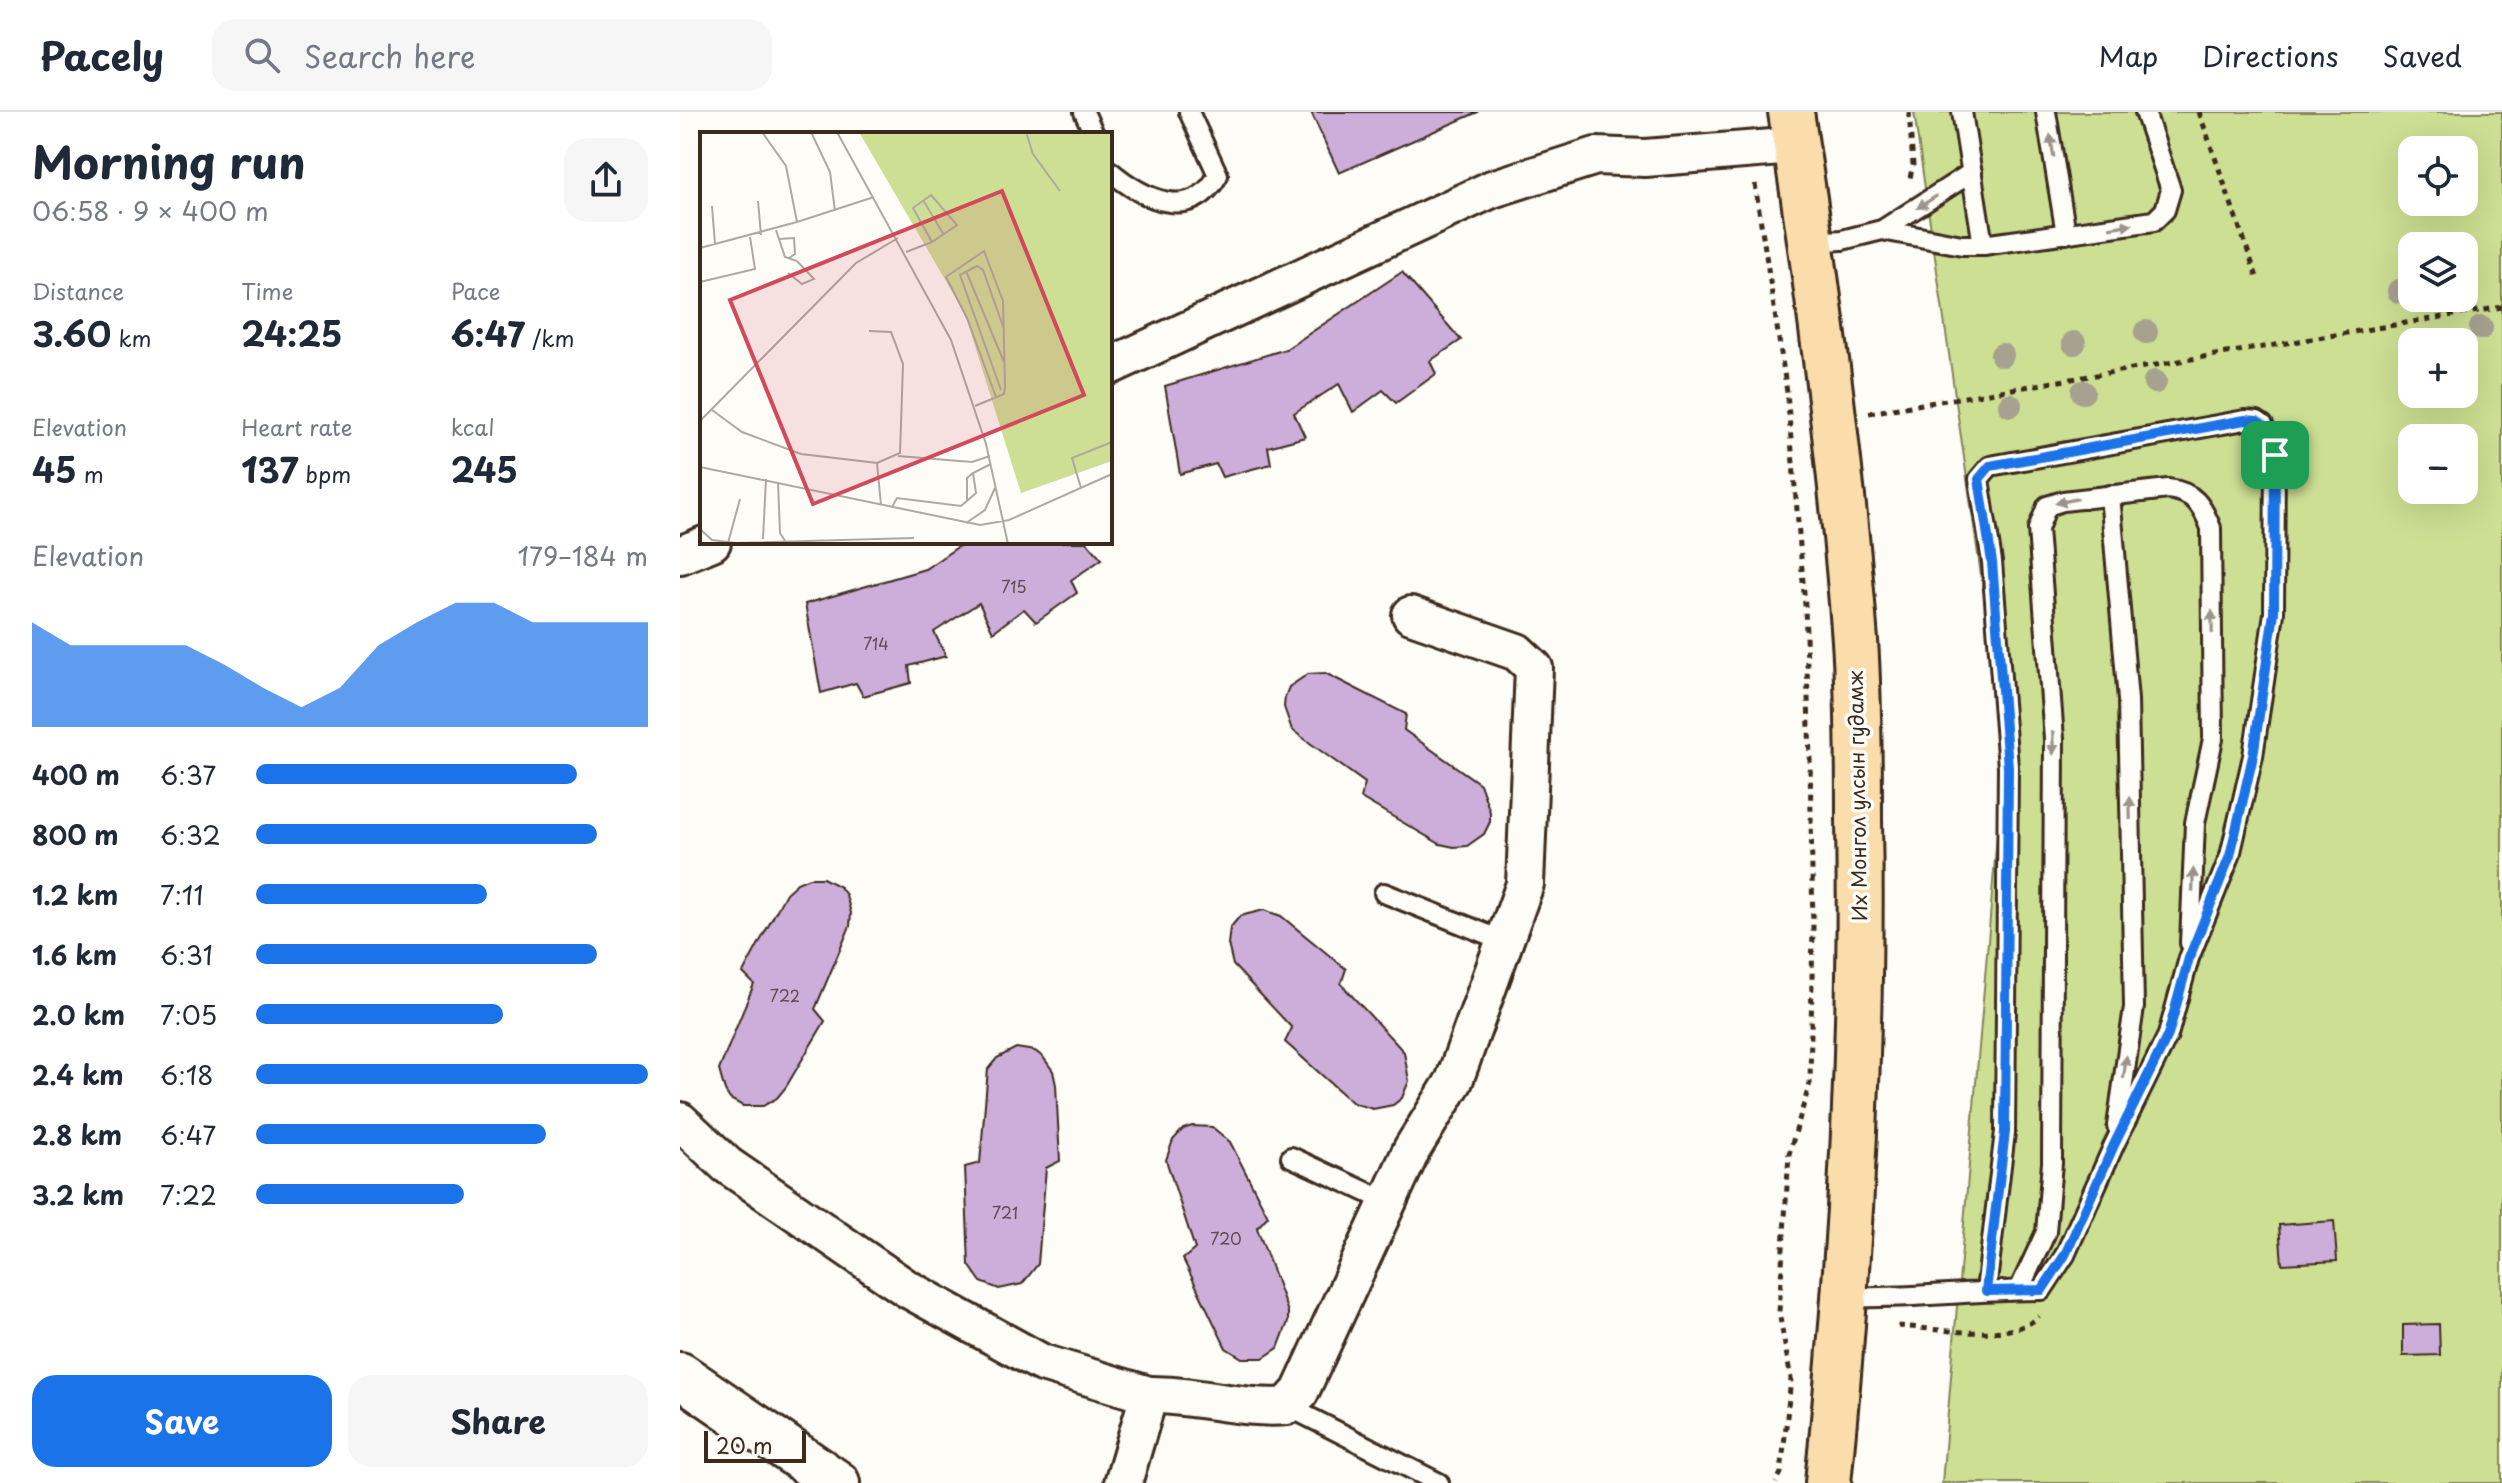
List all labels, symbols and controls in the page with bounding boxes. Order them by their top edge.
search box [212,19,772,91]
text: Pacely [40,27,164,84]
icon: search [240,33,284,77]
text: Search here [304,33,476,78]
text: Map [2099,34,2158,77]
text: Directions [2202,34,2339,77]
text: Saved [2383,34,2462,77]
text: Morning run [32,128,306,194]
inset map [700,132,1112,544]
one-way arrow [2045,133,2057,158]
map controls [2398,136,2478,504]
button: locate [2398,136,2478,216]
button: share [564,138,648,222]
text: 06:58 · 9 × 400 m [32,191,269,230]
one-way arrow [1916,194,1939,209]
one-way arrow [2109,219,2134,232]
button: layers [2398,232,2478,312]
text: Distance [32,274,124,307]
text: Time [241,274,293,307]
text: Pace [451,274,500,307]
text: 3.60 [32,307,111,359]
text: 24:25 [241,307,342,359]
text: 6:47 [451,307,525,359]
text: km [111,321,151,354]
text: /km [525,321,574,354]
button: + [2398,328,2478,408]
text: Elevation [32,410,127,443]
text: Heart rate [241,410,352,443]
text: kcal [451,410,495,443]
pin [2241,421,2309,489]
button: − [2398,424,2478,504]
icon: arrive [2253,433,2297,477]
text: 45 [32,443,77,495]
text: 137 [241,443,298,495]
text: 245 [451,443,518,495]
text: m [77,457,104,490]
text: bpm [298,457,351,490]
one-way arrow [2054,496,2079,508]
text: Elevation [32,536,144,575]
text: 179–184 m [517,536,648,575]
house number: 715 [1001,574,1027,598]
one-way arrow [2206,609,2218,634]
house number: 714 [863,631,889,655]
street label: Их Монгол улсын гудамж [1840,670,1874,921]
one-way arrow [2047,731,2060,756]
text: 400 m [32,755,120,794]
text: 6:37 [160,755,216,794]
one-way arrow [2124,795,2137,820]
text: 800 m [32,815,119,854]
text: 6:32 [160,815,221,854]
one-way arrow [2186,867,2199,892]
text: 1.2 km [32,875,118,914]
text: 7:11 [160,875,204,914]
text: 1.6 km [32,935,117,974]
text: 6:31 [160,935,213,974]
house number: 722 [770,983,800,1007]
text: 2.0 km [32,995,125,1034]
text: 7:05 [160,995,217,1034]
text: 2.4 km [32,1055,124,1094]
text: 6:18 [160,1055,214,1094]
one-way arrow [2119,1055,2132,1080]
text: 2.8 km [32,1115,122,1154]
text: 6:47 [160,1115,216,1154]
text: 3.2 km [32,1175,124,1214]
text: 7:22 [160,1175,217,1214]
house number: 721 [992,1200,1018,1224]
house number: 720 [1210,1226,1242,1250]
button: Save [32,1375,332,1467]
button: Share [348,1375,648,1467]
scale bar [704,1427,806,1463]
text: 20 m [716,1428,773,1461]

